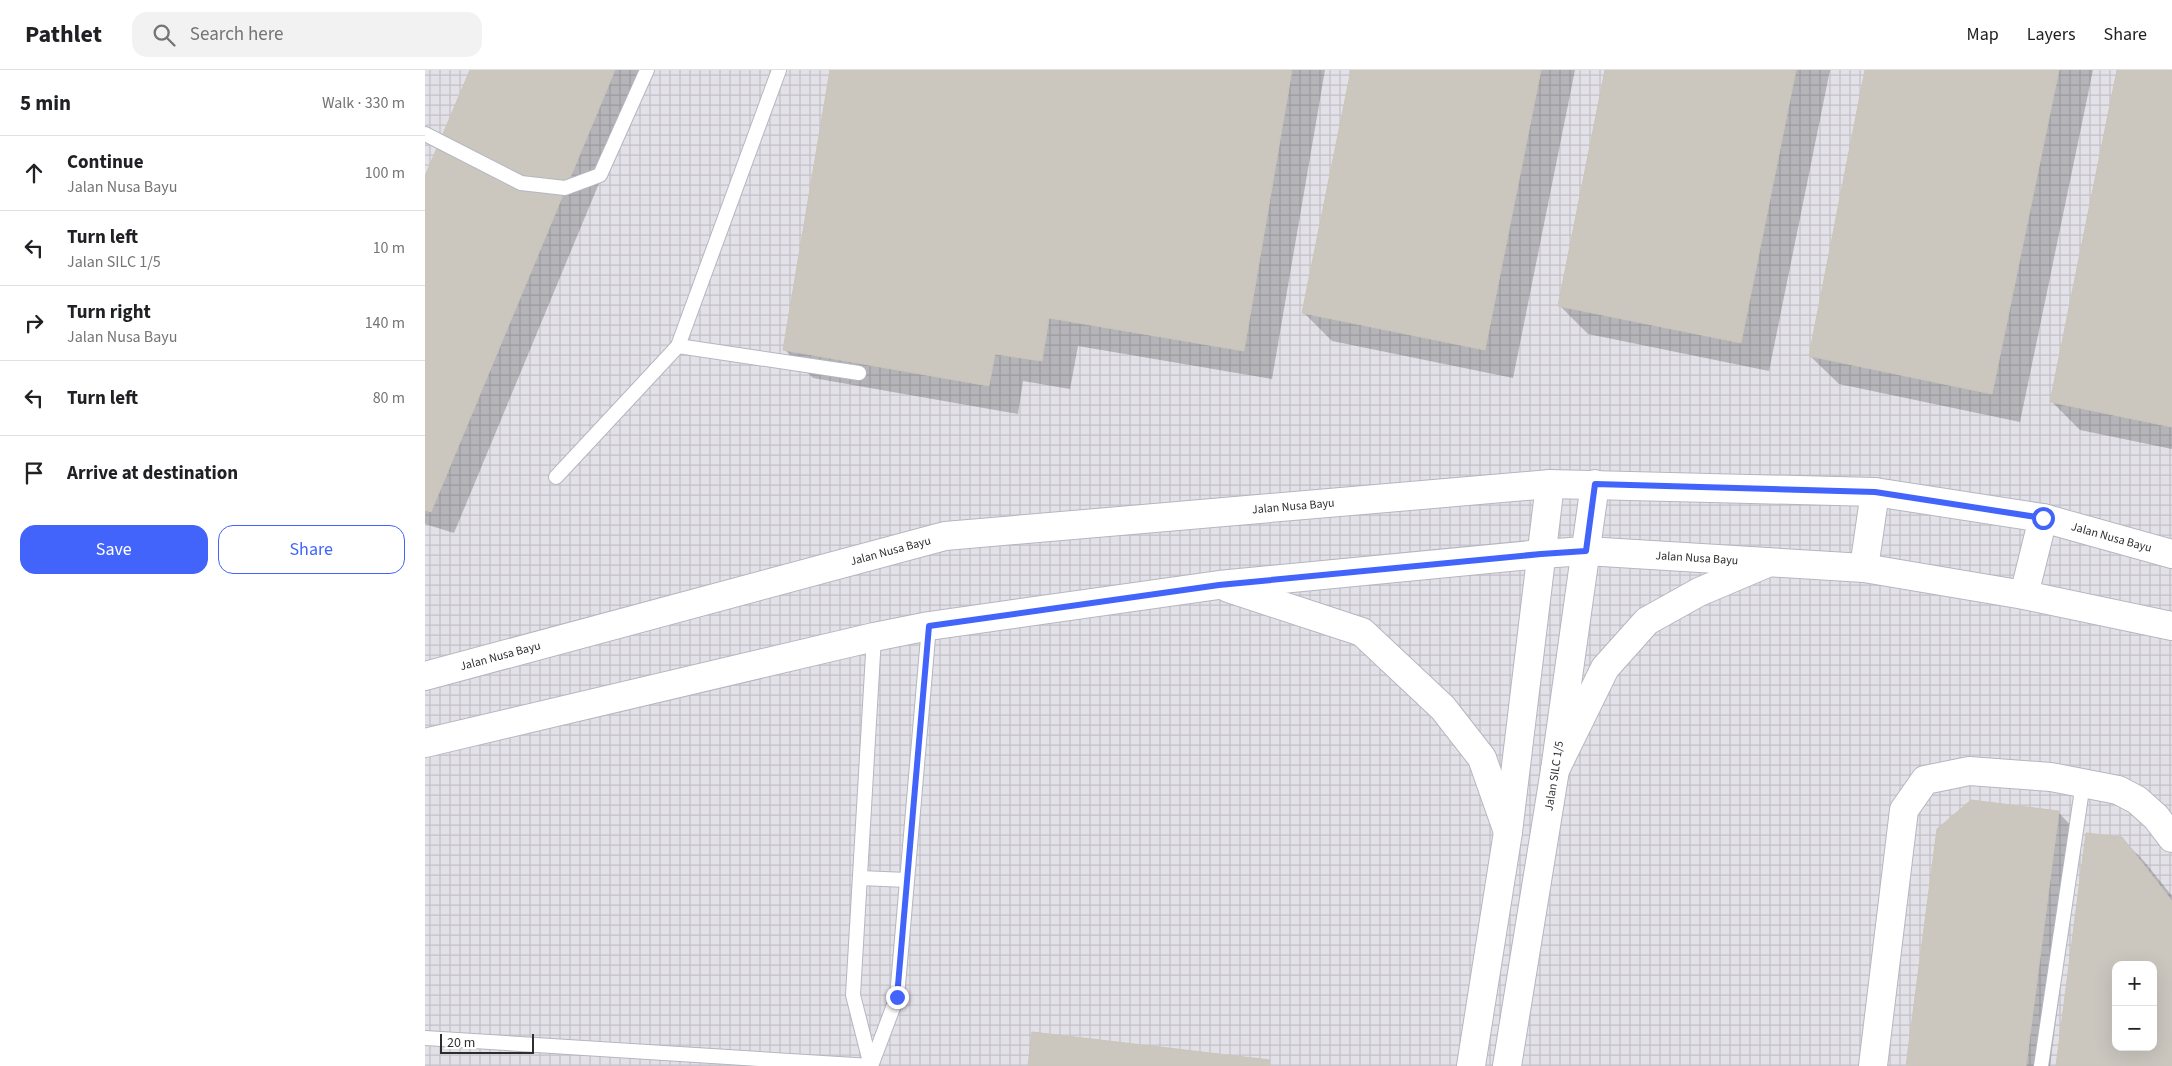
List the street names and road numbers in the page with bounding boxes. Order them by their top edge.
street label: Jalan Nusa Bayu [1251,495,1335,519]
street label: Jalan Nusa Bayu [2069,518,2154,557]
street label: Jalan Nusa Bayu [848,532,933,570]
street label: Jalan Nusa Bayu [1655,547,1739,569]
street label: Jalan Nusa Bayu [458,637,543,675]
street label: Jalan SILC 1/5 [1541,740,1568,812]

